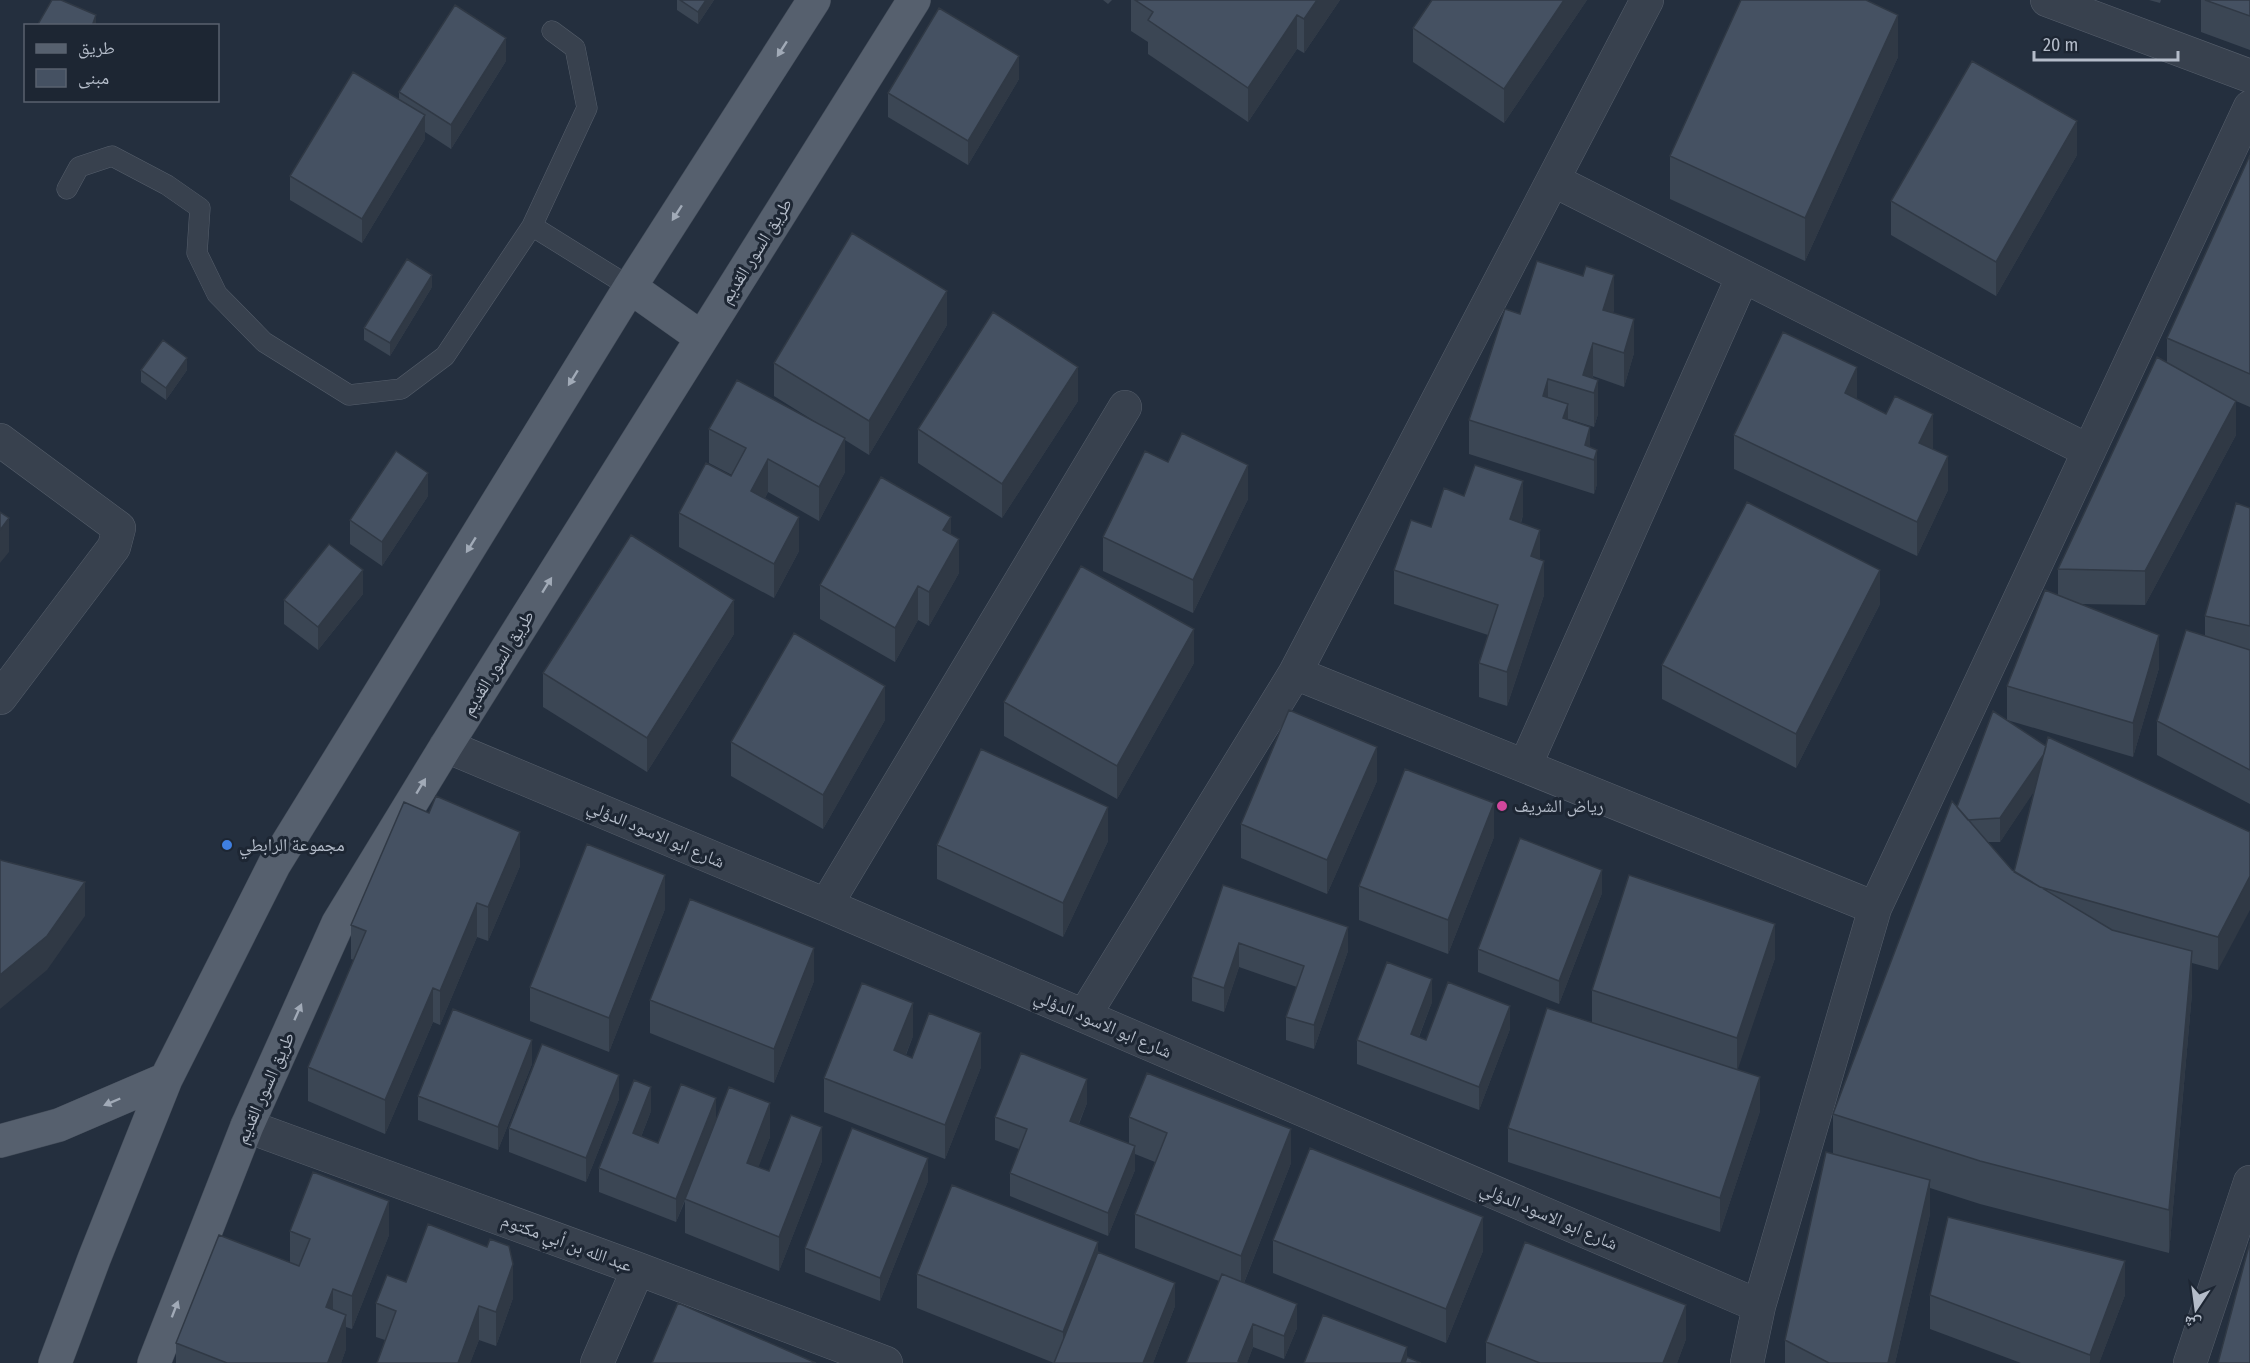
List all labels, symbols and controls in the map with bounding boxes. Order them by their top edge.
legend [24,24,219,102]
scale bar [2034,24,2178,62]
text: 20 m [2043,34,2078,56]
text: طريق [78,37,115,59]
one-way arrow [777,41,788,57]
text: مبنى [78,67,109,89]
street label: طريق السور القديم [715,194,798,308]
one-way arrow [671,205,682,221]
one-way arrow [568,370,579,387]
one-way arrow [465,536,476,553]
one-way arrow [541,577,552,593]
street label: طريق السور القديم [457,606,540,720]
one-way arrow [416,778,427,794]
street label: شارع ابو الاسود الدؤلي [583,795,728,876]
place label: رياض الشريف [1514,795,1604,817]
marker: رياض الشريف [1495,799,1509,813]
place label: مجموعة الرابطي [239,834,345,860]
marker: مجموعة الرابطي [220,838,234,852]
street label: شارع ابو الاسود الدؤلي [1030,985,1175,1066]
one-way arrow [294,1003,303,1021]
street label: طريق السور القديم [231,1029,300,1148]
one-way arrow [103,1097,121,1107]
street label: شارع ابو الاسود الدؤلي [1476,1177,1621,1258]
street label: عبد الله بن أبي مكتوم [497,1209,635,1280]
north arrow [2166,1279,2226,1339]
one-way arrow [171,1299,181,1317]
text: ش [2182,1312,2203,1334]

